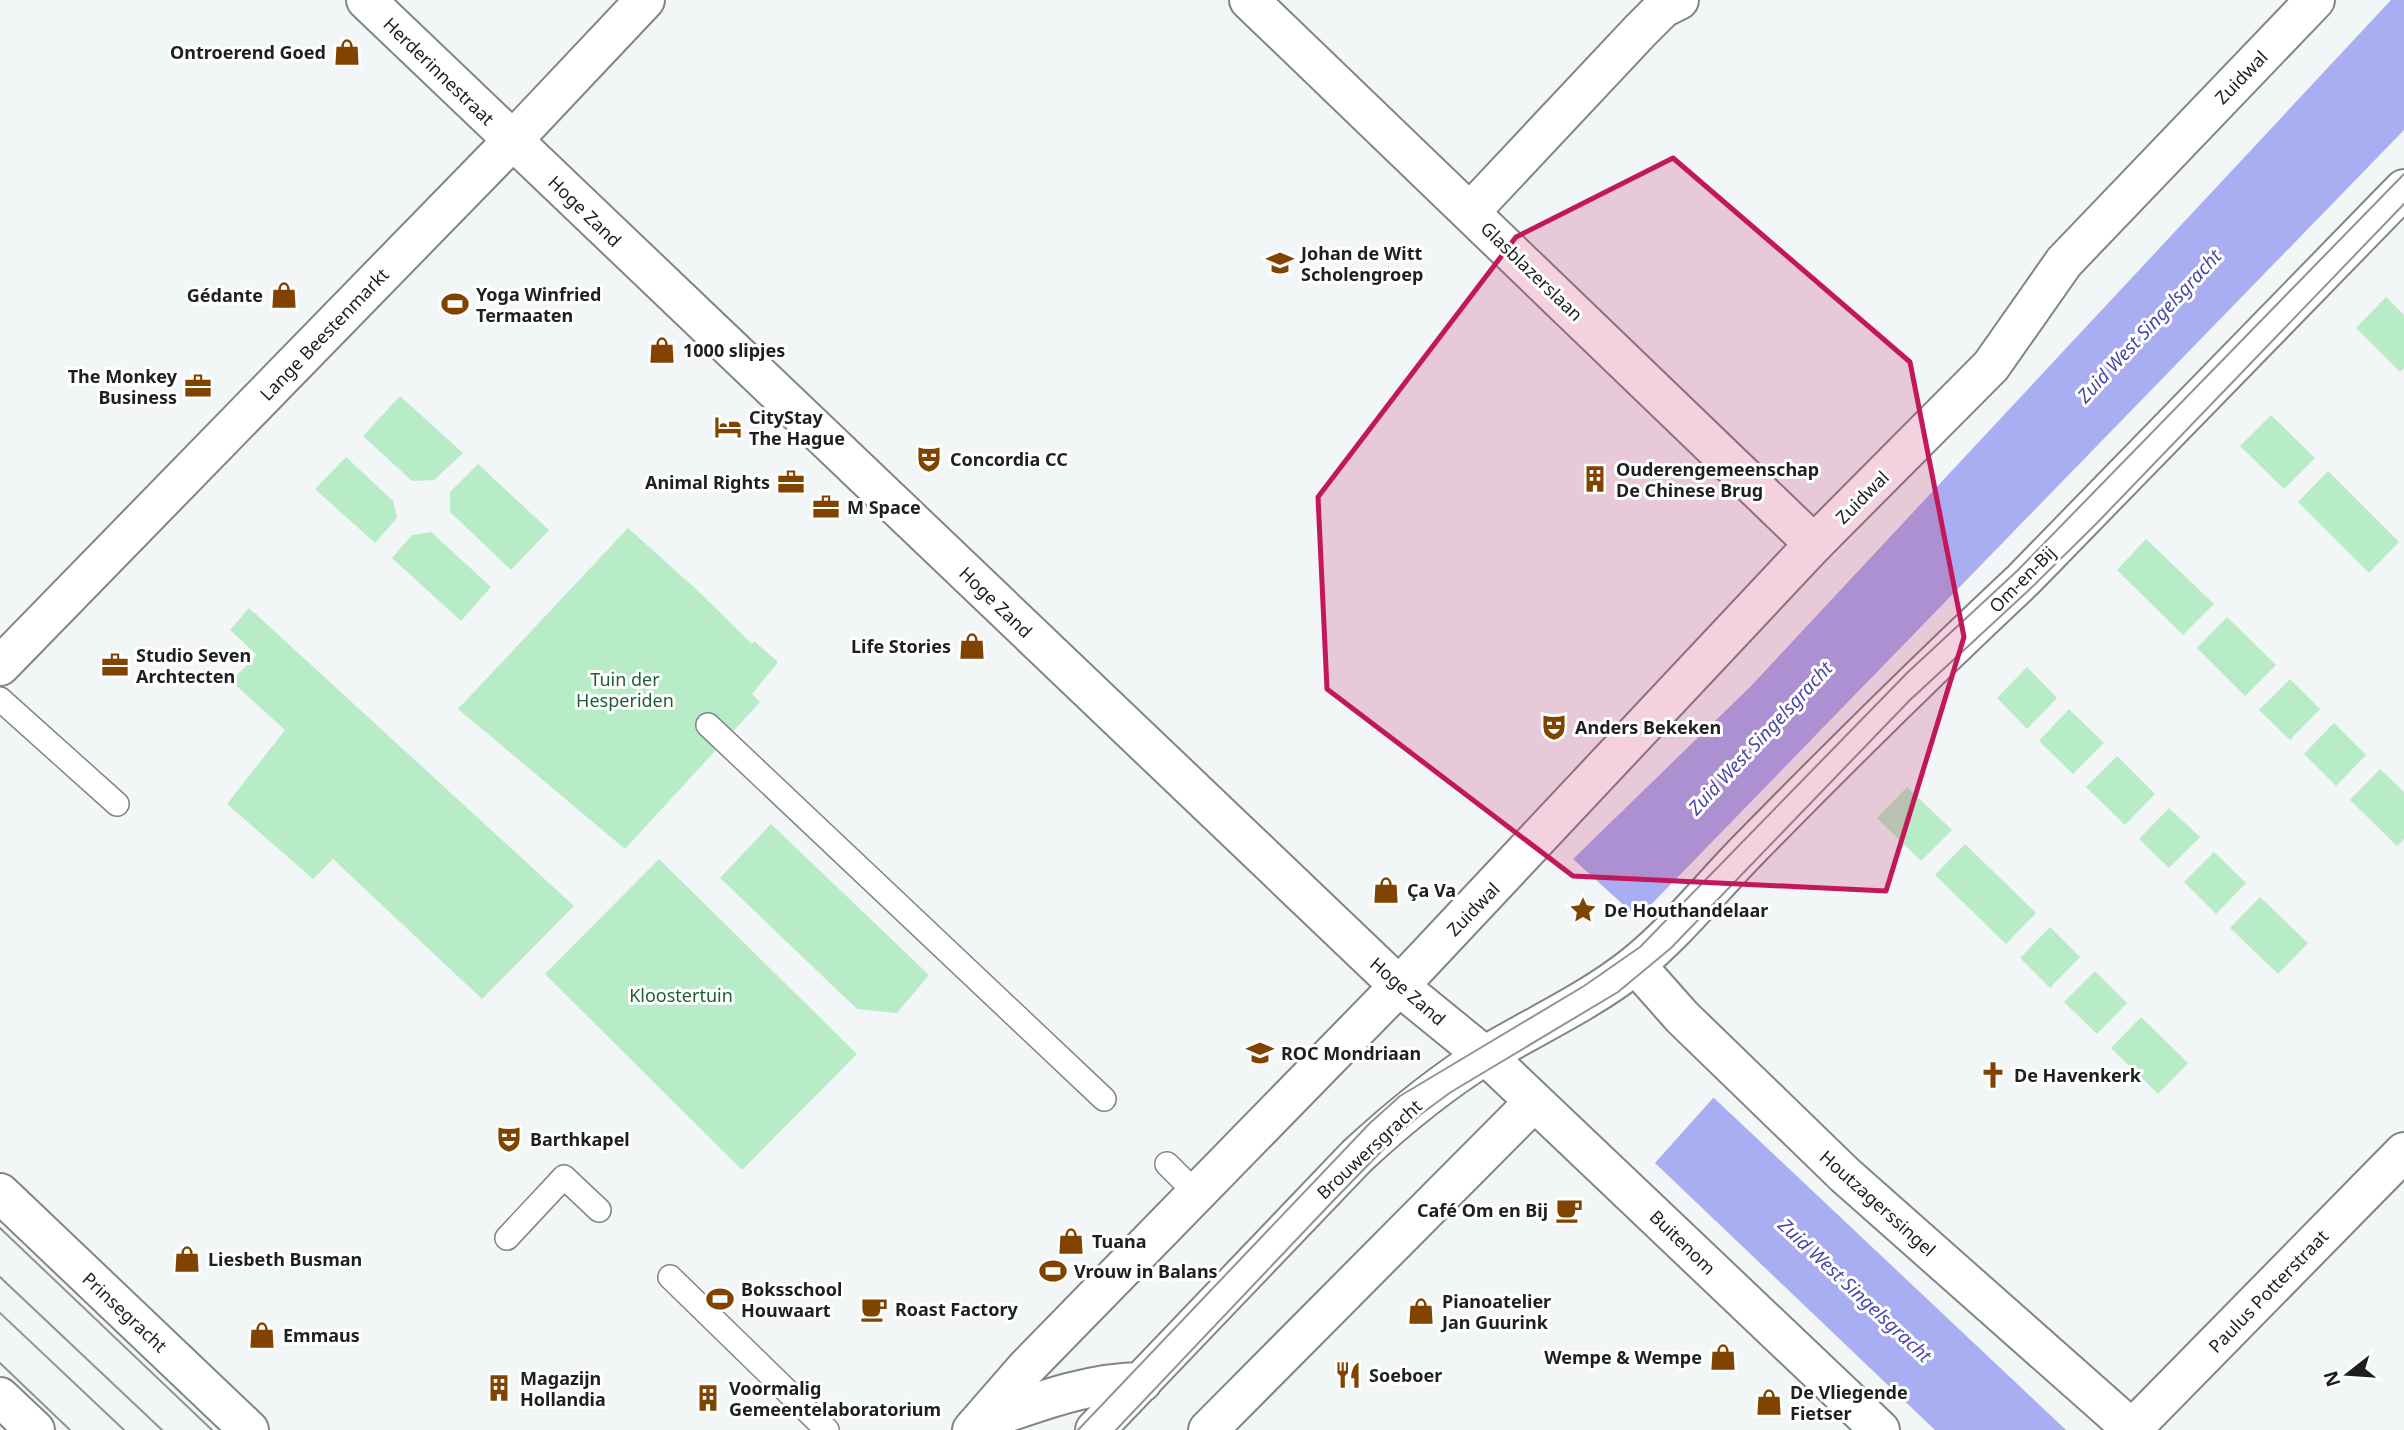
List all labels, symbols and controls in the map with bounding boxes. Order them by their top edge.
street label: Herderinnestraat [378,12,500,130]
shop icon: Ontroerend Goed [332,37,362,67]
place label: Ontroerend Goed [170,40,326,64]
street label: Zuidwal [2209,45,2273,109]
street label: Hoge Zand [543,170,627,252]
street label: Glasblazerslaan [1476,216,1588,326]
place label: Johan de Witt Scholengroep [1299,241,1423,286]
water label: Zuid West Singelsgracht [2070,243,2227,409]
school or university icon: Johan de Witt Scholengroep [1265,248,1295,278]
street label: Lange Beestenmarkt [254,262,394,405]
shop icon: Gédante [269,280,299,310]
place label: Yoga Winfried Termaaten [476,282,601,327]
place label: Gédante [187,283,263,307]
sports icon: Yoga Winfried Termaaten [440,289,470,319]
shop icon: 1000 slipjes [647,335,677,365]
place label: 1000 slipjes [683,338,785,362]
place label: The Monkey Business [68,364,178,409]
office icon: The Monkey Business [183,371,213,401]
place label: CityStay The Hague [749,405,845,450]
hotel icon: CityStay The Hague [713,412,743,442]
theatre icon: Concordia CC [914,444,944,474]
place label: Concordia CC [950,447,1068,471]
place label: Ouderengemeenschap De Chinese Brug [1616,457,1819,502]
building icon: Ouderengemeenschap De Chinese Brug [1580,464,1610,494]
street label: Zuidwal [1830,465,1894,529]
office icon: Animal Rights [776,467,806,497]
place label: Animal Rights [645,470,770,494]
office icon: M Space [811,492,841,522]
place label: M Space [847,495,921,519]
street label: Om-en-Bij [1984,541,2060,617]
street label: Hoge Zand [954,561,1038,643]
shop icon: Life Stories [957,631,987,661]
place label: Life Stories [851,634,951,658]
place label: Studio Seven Archtecten [136,643,251,688]
office icon: Studio Seven Archtecten [100,650,130,680]
water label: Zuid West Singelsgracht [1681,655,1838,821]
park label: Tuin der Hesperiden [576,667,674,712]
theatre icon: Anders Bekeken [1539,712,1569,742]
place label: Anders Bekeken [1575,715,1721,739]
shop icon: Ça Va [1371,875,1401,905]
street label: Zuidwal [1441,877,1505,941]
place label: Ça Va [1407,878,1456,902]
place icon: De Houthandelaar [1568,895,1598,925]
place label: De Houthandelaar [1604,898,1768,922]
street label: Hoge Zand [1365,952,1451,1030]
park label: Kloostertuin [629,983,733,1007]
school or university icon: ROC Mondriaan [1245,1038,1275,1068]
place label: ROC Mondriaan [1281,1041,1421,1065]
church icon: De Havenkerk [1978,1060,2008,1090]
place label: De Havenkerk [2014,1063,2142,1087]
street label: Brouwersgracht [1311,1094,1427,1204]
theatre icon: Barthkapel [494,1124,524,1154]
place label: Barthkapel [530,1127,630,1151]
street label: Houtzagerssingel [1815,1145,1941,1261]
cafe icon: Café Om en Bij [1554,1195,1584,1225]
place label: Café Om en Bij [1417,1198,1548,1222]
street label: Buitenom [1645,1205,1721,1279]
water label: Zuid West Singelsgracht [1772,1211,1938,1368]
street label: Paulus Potterstraat [2203,1224,2333,1358]
shop icon: Tuana [1056,1226,1086,1256]
place label: Tuana [1092,1229,1146,1253]
shop icon: Liesbeth Busman [172,1244,202,1274]
place label: Liesbeth Busman [208,1247,362,1271]
sports icon: Vrouw in Balans [1038,1256,1068,1286]
place label: Vrouw in Balans [1074,1259,1218,1283]
street label: Prinsegracht [78,1267,173,1358]
place label: Boksschool Houwaart [741,1277,842,1322]
sports icon: Boksschool Houwaart [705,1284,735,1314]
place label: Pianoatelier Jan Guurink [1440,1289,1551,1334]
cafe icon: Roast Factory [859,1294,889,1324]
shop icon: Pianoatelier Jan Guurink [1406,1296,1436,1326]
place label: Roast Factory [895,1297,1018,1321]
shop icon: Emmaus [247,1320,277,1350]
place label: Emmaus [283,1323,360,1347]
north arrow [2313,1339,2383,1409]
shop icon: Wempe & Wempe [1708,1342,1738,1372]
place label: Wempe & Wempe [1544,1345,1702,1369]
restaurant icon: Soeboer [1333,1360,1363,1390]
place label: Soeboer [1369,1363,1442,1387]
place label: Magazijn Hollandia [520,1366,606,1411]
text: N [2317,1368,2346,1390]
building icon: Magazijn Hollandia [484,1373,514,1403]
place label: Voormalig Gemeentelaboratorium [729,1376,941,1421]
place label: De Vliegende Fietser [1790,1380,1908,1425]
building icon: Voormalig Gemeentelaboratorium [693,1383,723,1413]
shop icon: De Vliegende Fietser [1754,1387,1784,1417]

